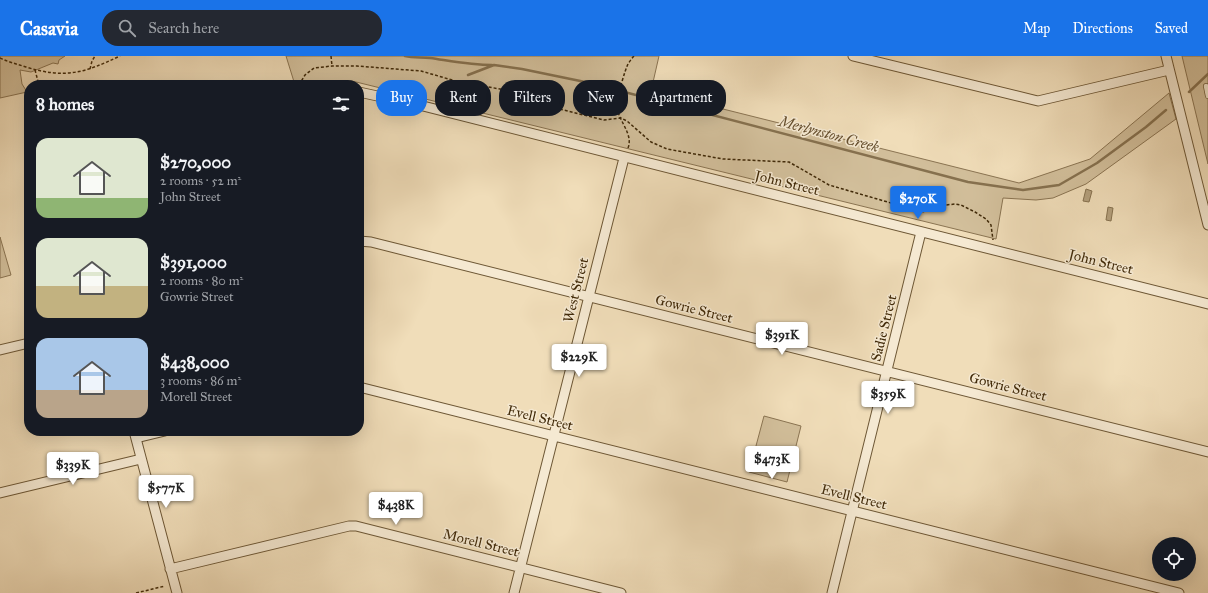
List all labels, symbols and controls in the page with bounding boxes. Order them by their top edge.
search box [102,10,382,46]
text: Casavia [20,17,78,40]
icon: search [116,17,138,39]
text: Search here [148,19,219,37]
text: Map [1023,20,1050,37]
text: Directions [1072,20,1133,37]
text: Saved [1155,20,1188,37]
chip: Buy [376,80,427,116]
chip: Rent [435,80,491,116]
chip: Filters [499,80,565,116]
chip: New [573,80,628,116]
chip: Apartment [636,80,726,116]
icon: filters [330,93,352,115]
text: 8 homes [36,94,94,115]
water label: Merlynston Creek [775,111,881,156]
text: $270,000 [160,152,231,173]
icon: home [68,154,116,202]
street label: John Street [751,166,821,200]
text: 2 rooms · 52 m² [160,173,241,189]
pin: $270K [890,186,946,220]
text: John Street [160,189,221,205]
text: $270K [899,191,937,207]
street label: John Street [1065,245,1135,279]
text: $391,000 [160,252,227,273]
icon: home [68,254,116,302]
street label: West Street [560,256,592,324]
text: 2 rooms · 80 m² [160,273,243,289]
text: Gowrie Street [160,289,234,305]
street label: Gowrie Street [654,291,735,327]
street label: Sadie Street [867,293,901,363]
pin: $391K [754,322,810,356]
text: $391K [765,327,799,343]
pin: $229K [551,344,607,378]
text: $229K [561,349,597,365]
text: $438,000 [160,352,230,373]
icon: home [68,354,116,402]
street label: Gowrie Street [968,369,1049,405]
text: 3 rooms · 86 m² [160,373,241,389]
pin: $359K [860,381,916,415]
text: $359K [870,386,906,402]
text: Morell Street [160,389,232,405]
street label: Evell Street [505,402,575,434]
pin: $473K [744,446,800,480]
text: $473K [754,451,790,467]
pin: $339K [45,452,101,486]
text: $339K [56,457,90,473]
pin: $577K [138,475,194,509]
text: $577K [148,480,184,496]
street label: Evell Street [819,481,889,513]
pin: $438K [368,492,424,526]
text: $438K [378,497,414,513]
street label: Morell Street [441,525,521,561]
map controls [1152,537,1196,581]
button: locate [1152,537,1196,581]

